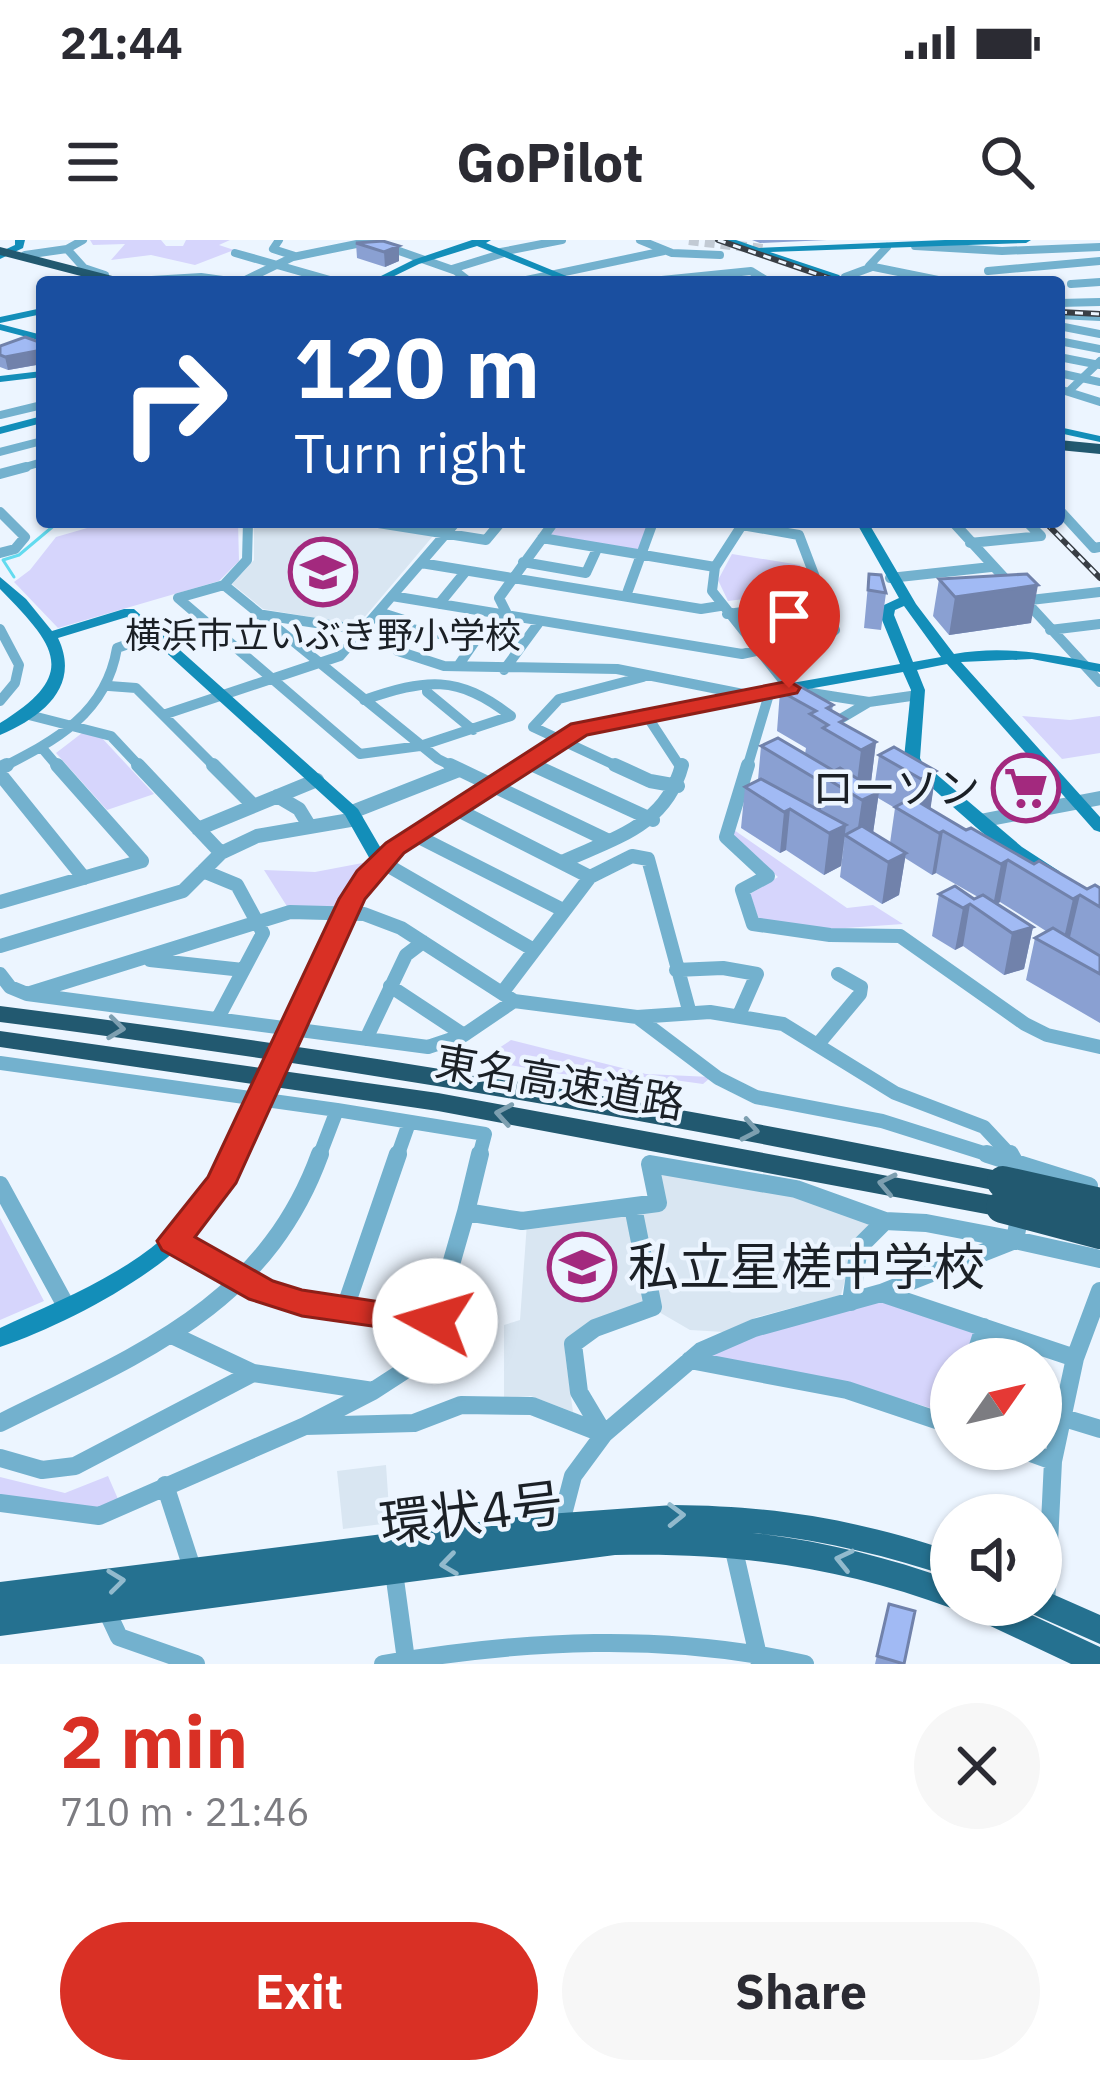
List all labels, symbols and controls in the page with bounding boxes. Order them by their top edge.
text: 21:44 [60,13,183,71]
text: GoPilot [456,127,644,197]
icon: menu [60,129,126,195]
icon: search [974,129,1040,195]
text: 120 m [294,312,540,421]
icon: right [96,324,252,480]
text: Turn right [294,418,528,488]
school or university icon: 横浜市立いぶき野小学校 [288,537,358,607]
pin [738,565,840,688]
icon: arrive [756,583,822,649]
place label: 横浜市立いぶき野小学校 [125,611,521,658]
supermarket icon: ローソン [991,753,1061,823]
place label: ローソン [812,760,980,815]
one-way arrow [106,1015,126,1041]
street label: 東名高速道路 [431,1033,689,1130]
one-way arrow [494,1102,514,1128]
one-way arrow [739,1116,759,1142]
one-way arrow [878,1172,898,1198]
school or university icon: 私立星槎中学校 [547,1232,617,1302]
place label: 私立星槎中学校 [628,1233,985,1299]
position arrow [372,1258,498,1384]
north arrow [930,1338,1062,1470]
map controls [930,1338,1062,1626]
street label: 環状4号 [376,1468,566,1556]
button: sound [930,1494,1062,1626]
one-way arrow [667,1503,686,1529]
one-way arrow [834,1549,854,1574]
one-way arrow [439,1551,458,1577]
one-way arrow [106,1569,126,1595]
text: 2 min [60,1694,248,1788]
button: close [914,1703,1040,1829]
text: 710 m · 21:46 [60,1786,310,1837]
button: Exit [60,1922,538,2060]
button: Share [562,1922,1040,2060]

